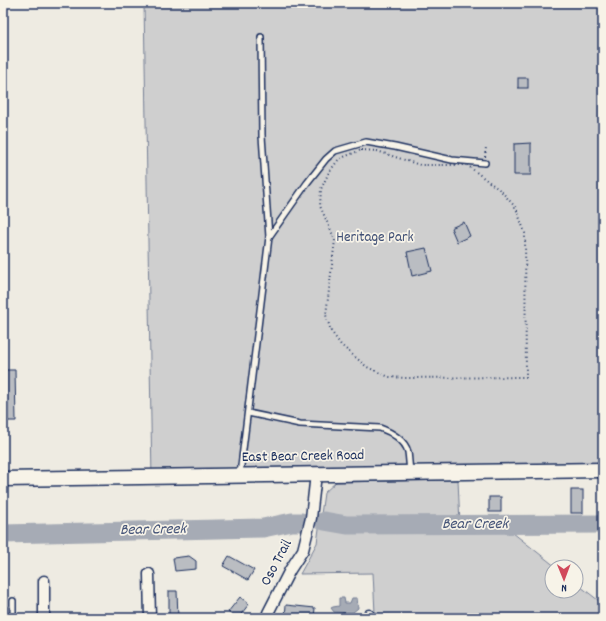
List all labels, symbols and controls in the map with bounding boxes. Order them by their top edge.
park label: Heritage Park [336,227,414,249]
street label: East Bear Creek Road [241,445,365,469]
water label: Bear Creek [442,513,510,536]
water label: Bear Creek [120,518,188,542]
street label: Oso Trail [256,535,299,590]
north arrow [544,559,584,599]
text: N [561,579,567,595]

